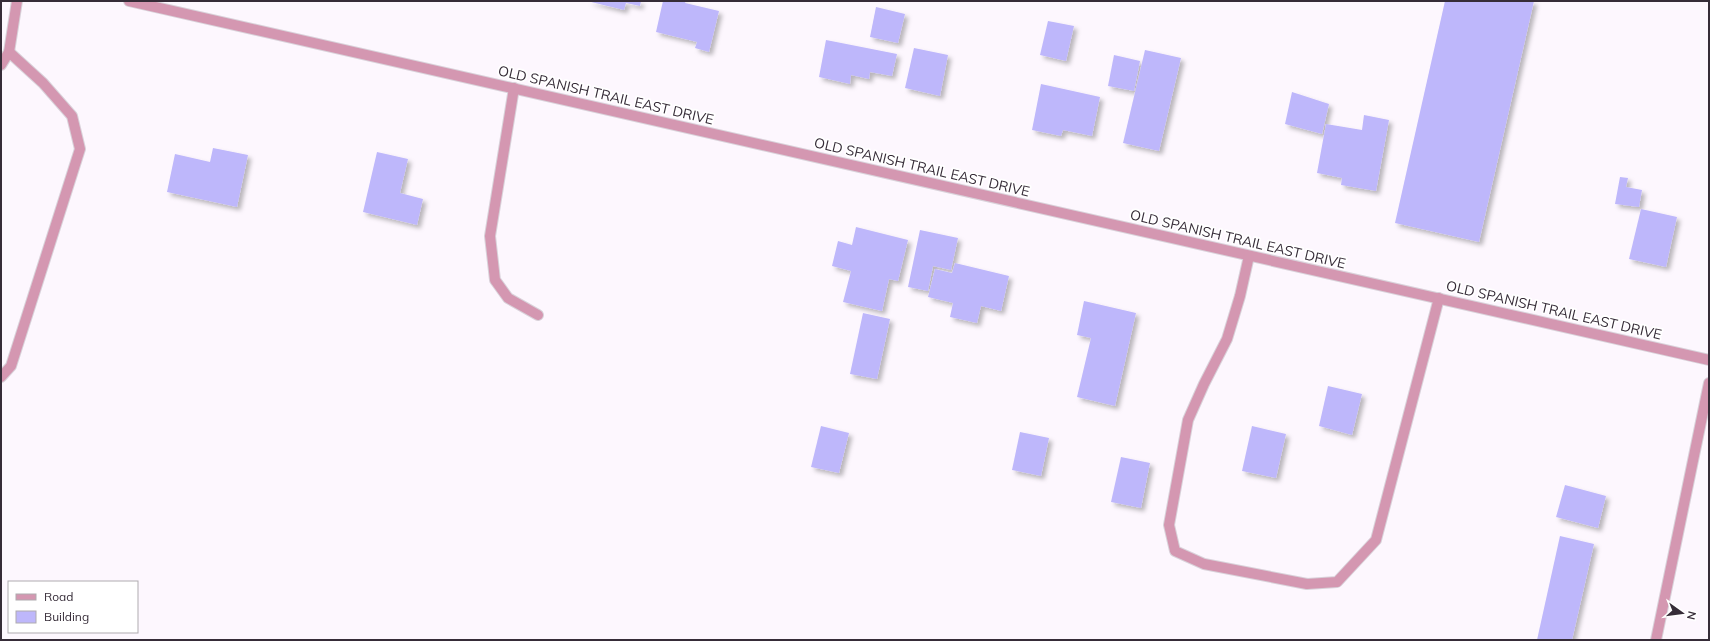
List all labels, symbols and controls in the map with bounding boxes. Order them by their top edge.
street label: OLD SPANISH TRAIL EAST DRIVE [496,61,716,129]
street label: OLD SPANISH TRAIL EAST DRIVE [812,133,1032,201]
street label: OLD SPANISH TRAIL EAST DRIVE [1128,205,1348,273]
street label: OLD SPANISH TRAIL EAST DRIVE [1444,276,1664,344]
legend [8,581,138,633]
text: Road [44,589,73,604]
north arrow [1662,593,1702,633]
text: Building [44,609,89,624]
text: N [1684,610,1700,621]

